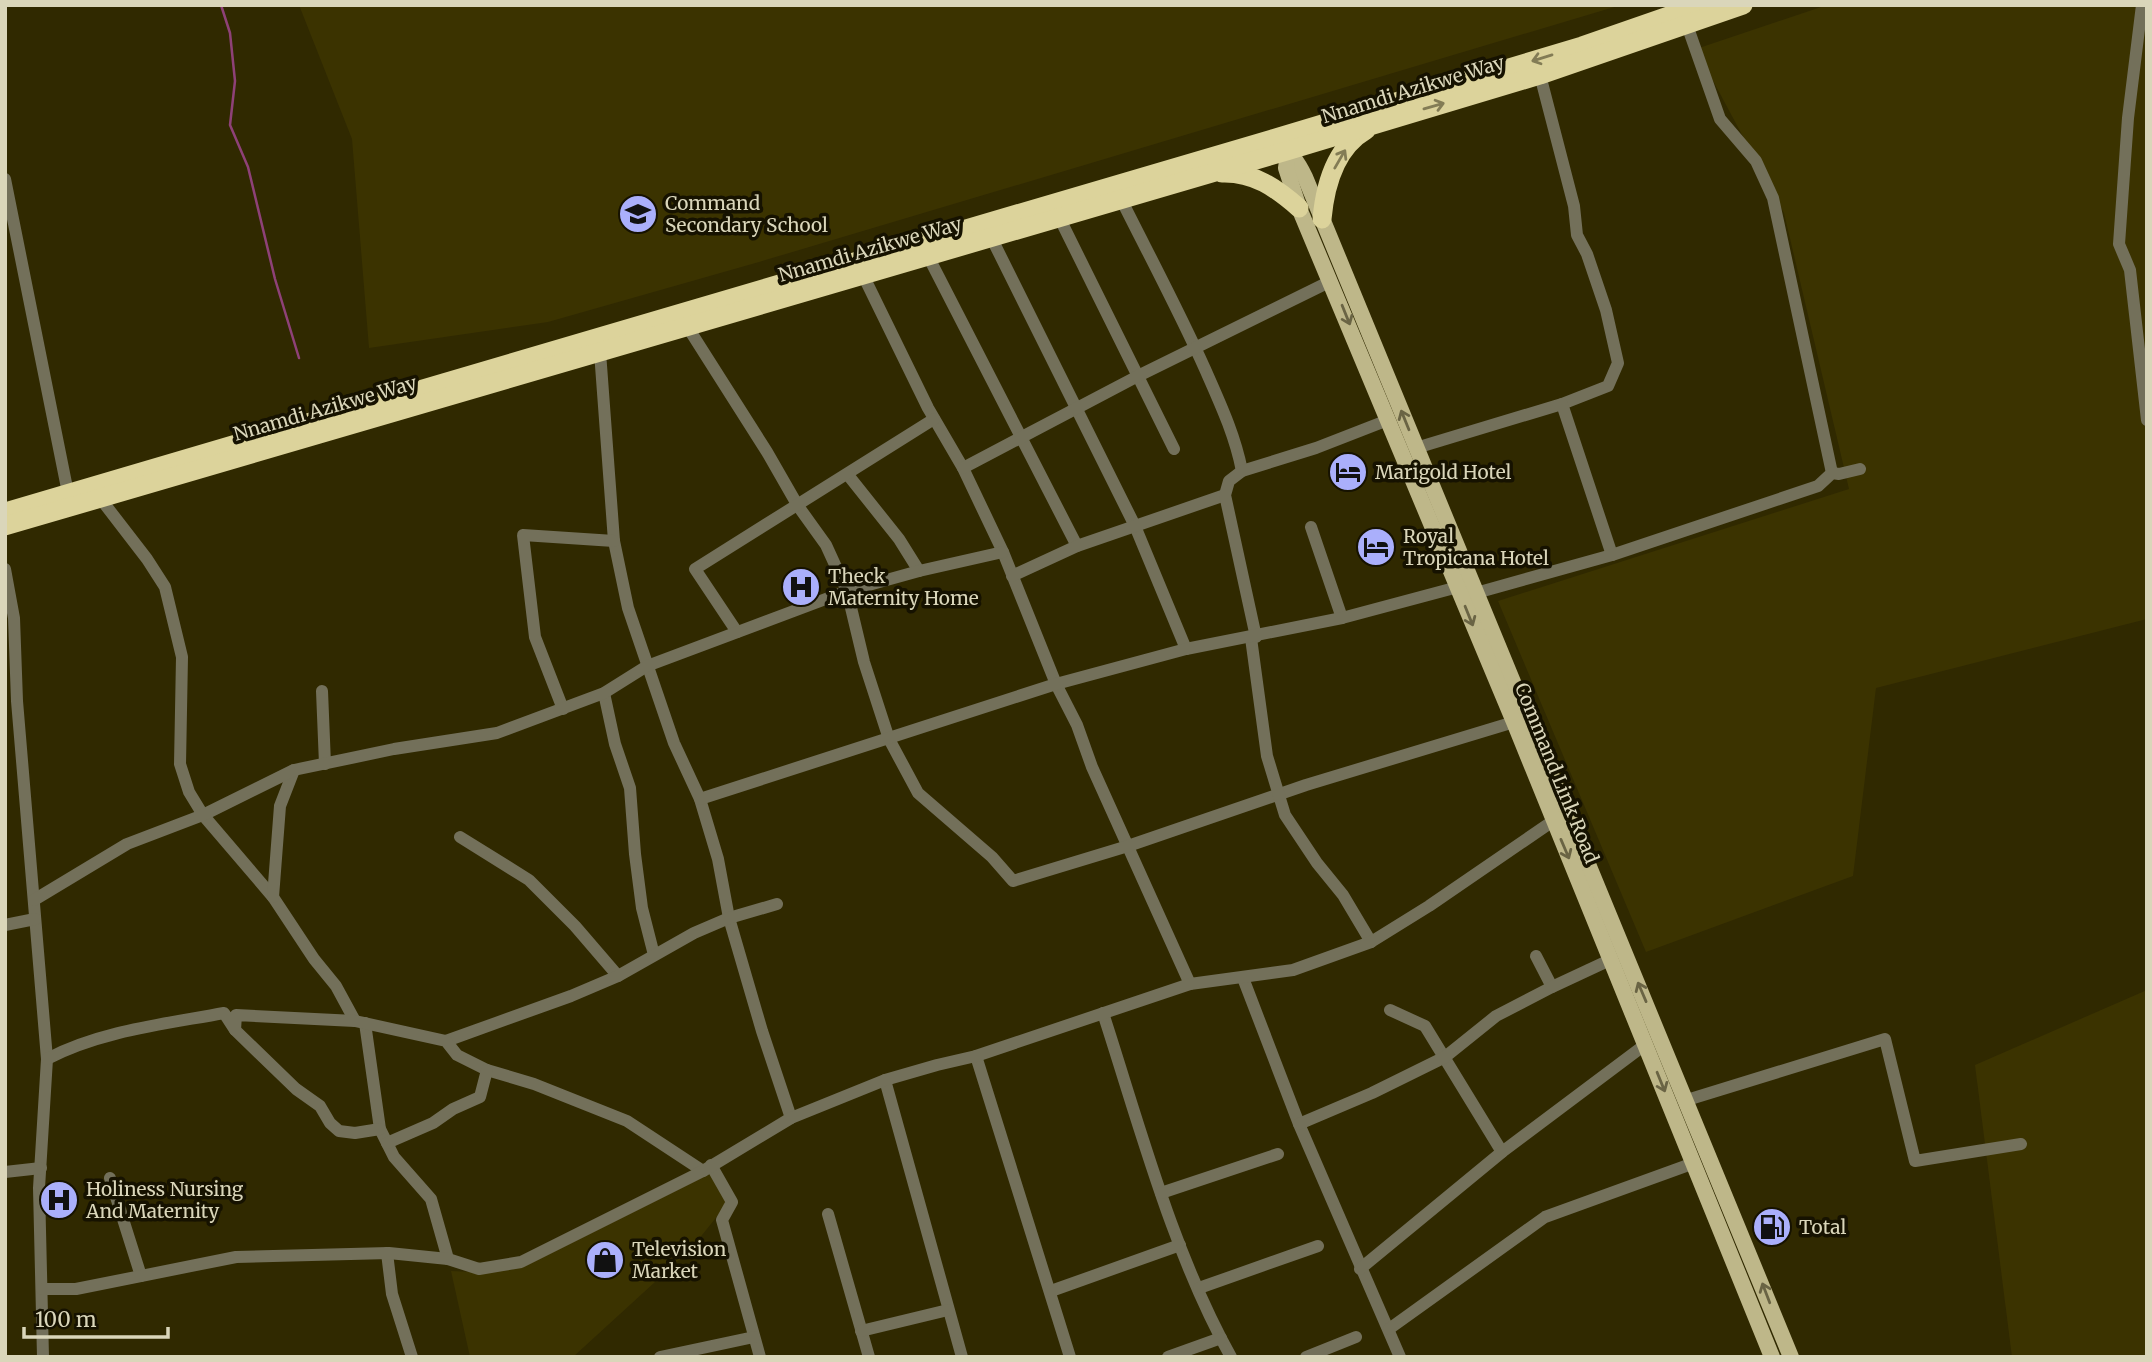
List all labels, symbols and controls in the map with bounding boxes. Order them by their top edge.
street label: Nnamdi Azikwe Way [1319,50,1507,128]
one-way arrow [1532,52,1554,65]
one-way arrow [1423,99,1445,112]
one-way arrow [1333,149,1347,169]
place label: Command Secondary School [665,191,828,237]
school or university icon: Command Secondary School [617,193,659,235]
street label: Nnamdi Azikwe Way [775,211,965,287]
one-way arrow [1340,304,1353,326]
street label: Nnamdi Azikwe Way [230,370,420,446]
one-way arrow [1397,410,1410,431]
hotel icon: Marigold Hotel [1327,451,1369,493]
place label: Marigold Hotel [1375,460,1512,484]
place label: Royal Tropicana Hotel [1403,524,1549,570]
hotel icon: Royal Tropicana Hotel [1355,526,1397,568]
place label: Theck Maternity Home [828,564,979,610]
hospital icon: Theck Maternity Home [780,566,822,608]
one-way arrow [1464,605,1477,627]
street label: Command Link Road [1510,679,1604,867]
one-way arrow [1560,838,1573,859]
one-way arrow [1635,982,1648,1004]
one-way arrow [1656,1071,1669,1093]
place label: Holiness Nursing And Maternity [85,1177,244,1223]
hospital icon: Holiness Nursing And Maternity [38,1179,80,1221]
fuel station icon: Total [1751,1206,1793,1248]
place label: Total [1799,1215,1847,1239]
place label: Television Market [632,1237,727,1283]
shop icon: Television Market [584,1239,626,1281]
one-way arrow [1759,1283,1772,1305]
scale bar [24,1296,168,1340]
text: 100 m [35,1306,97,1333]

